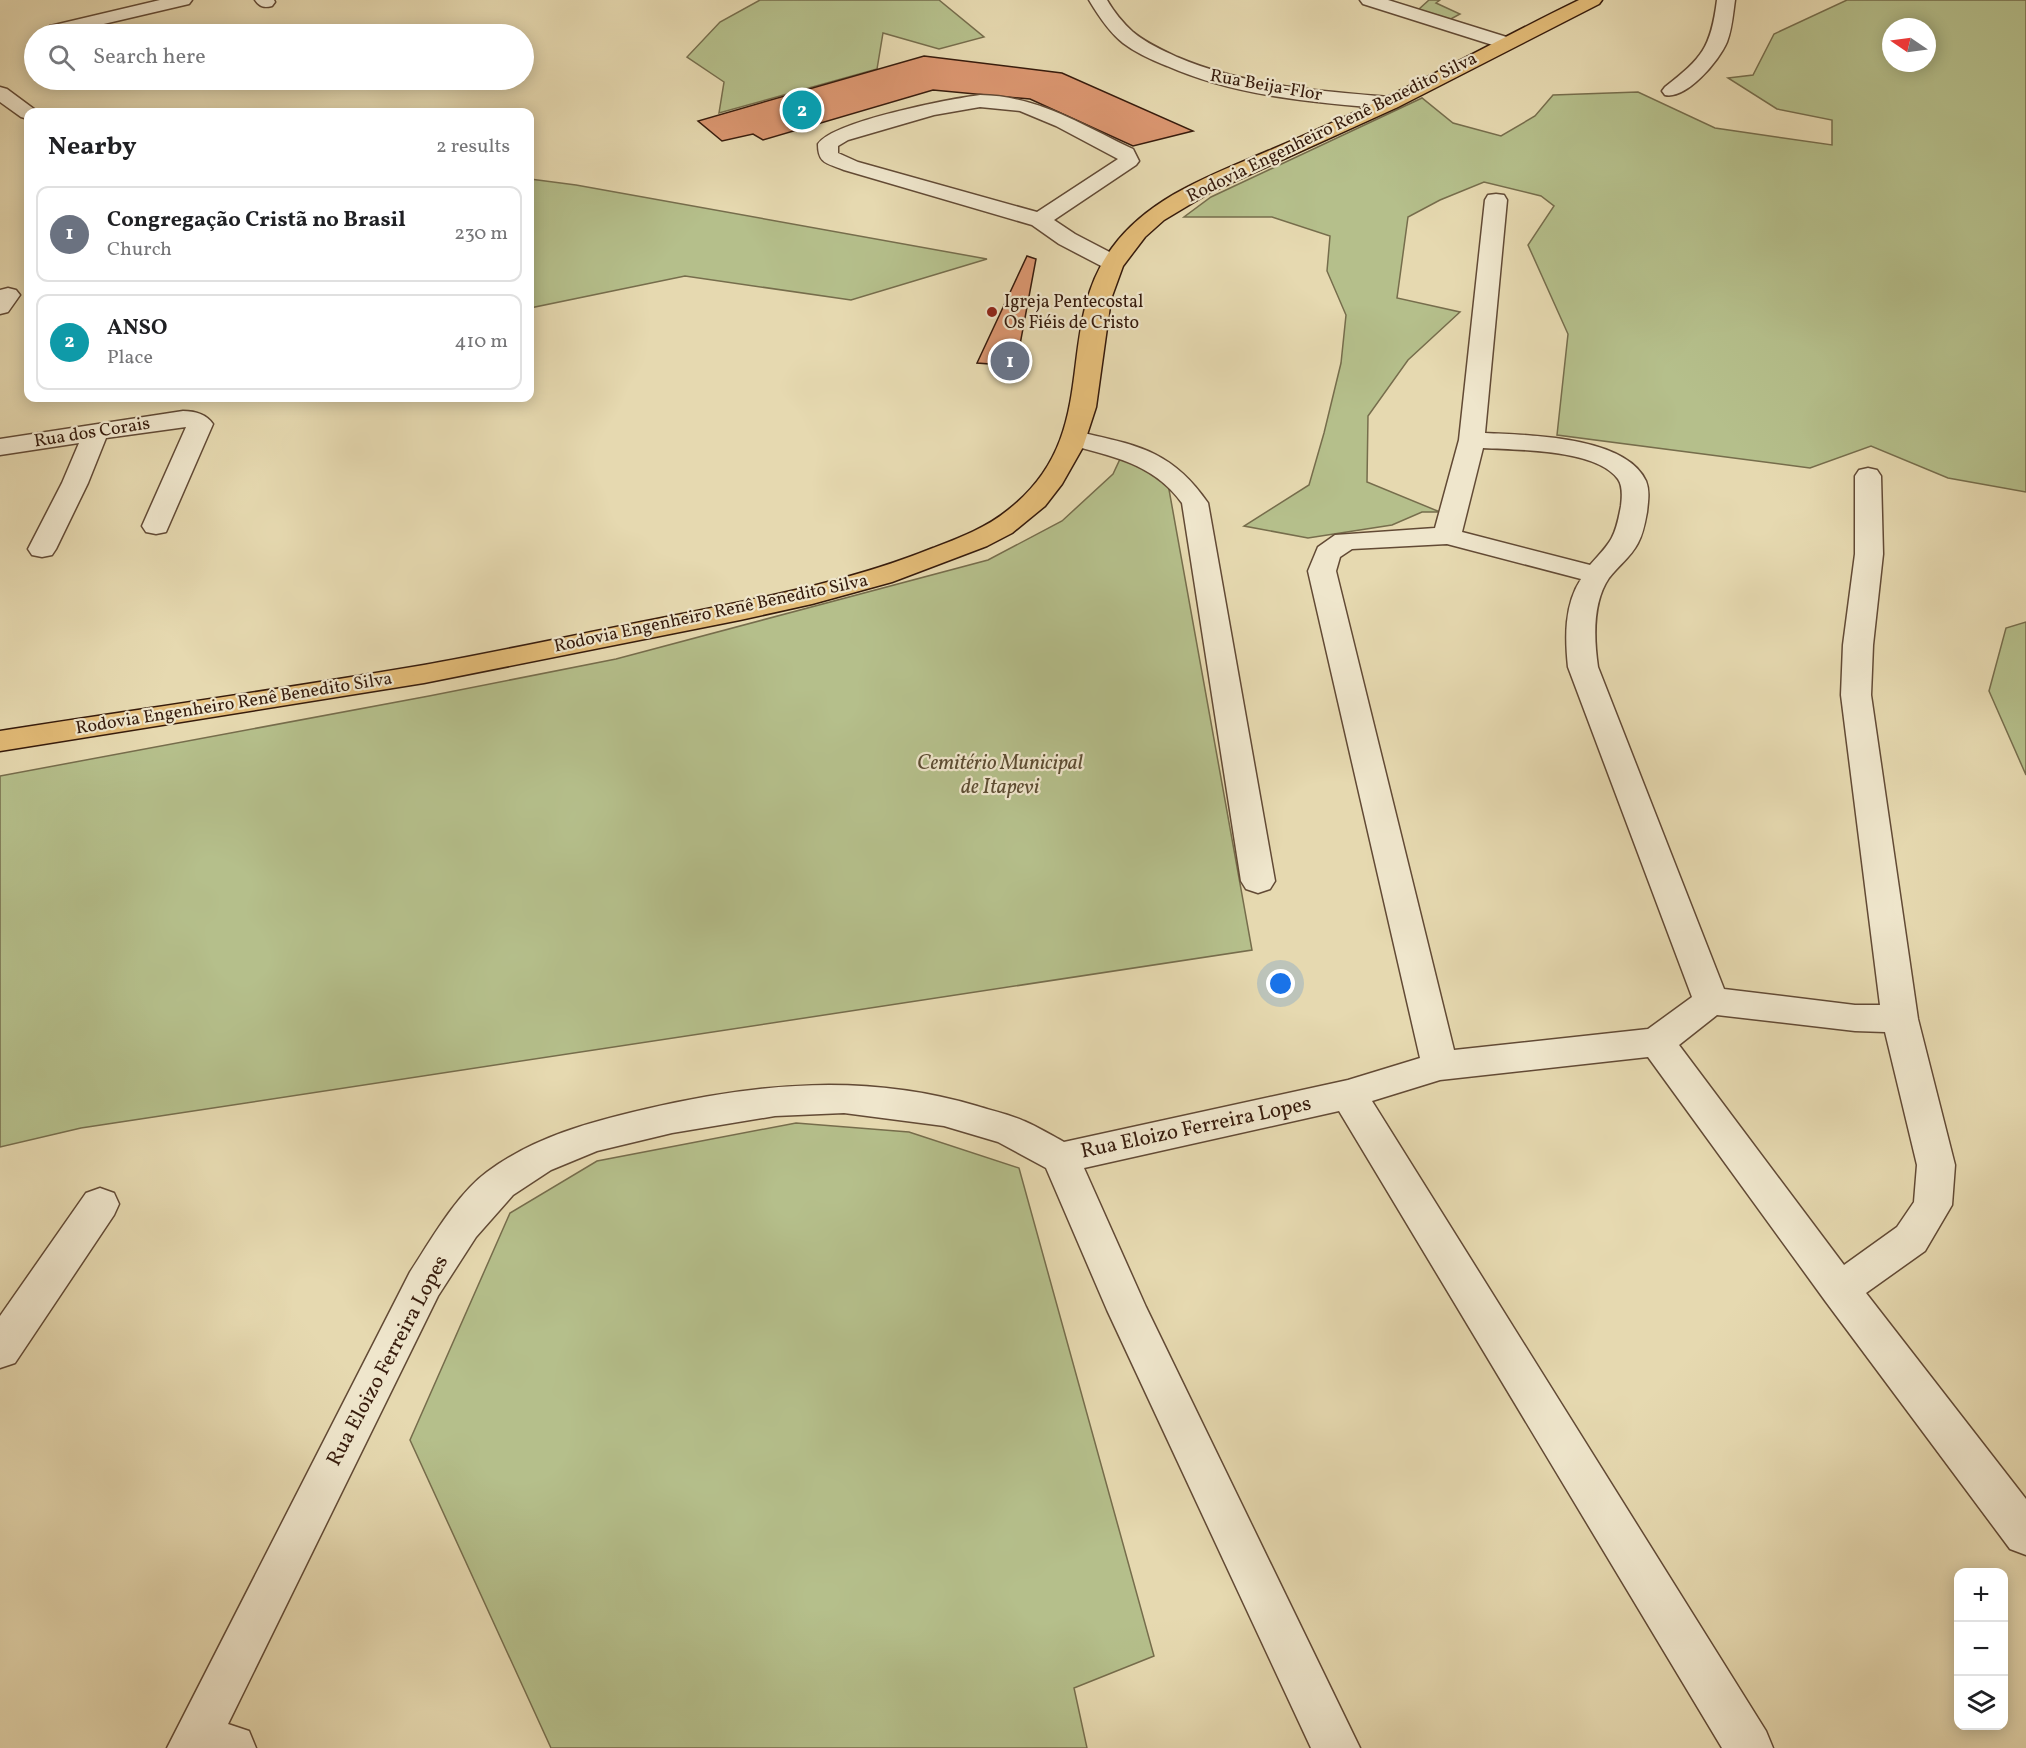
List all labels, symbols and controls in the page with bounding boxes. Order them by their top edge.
north arrow [1882,18,1936,72]
search box [24,24,534,90]
icon: search [45,41,78,74]
text: Search here [93,42,206,73]
street label: Rodovia Engenheiro Renê Benedito Silva [1182,47,1482,209]
street label: Rua Beija-Flor [1208,64,1325,108]
pin: 2 [782,88,822,132]
text: Nearby [48,129,137,165]
text: 2 results [436,133,510,161]
text: Congregação Cristã no Brasil [107,205,406,236]
text: 1 [65,220,74,248]
text: 230 m [454,220,508,248]
text: Church [107,236,172,264]
place label: Igreja Pentecostal Os Fiéis de Cristo [1004,290,1143,336]
marker: Igreja Pentecostal Os Fiéis de Cristo [985,305,999,319]
text: ANSO [107,313,167,344]
text: 2 [64,328,75,356]
text: 410 m [455,328,508,356]
pin: 1 [990,338,1030,384]
text: Place [107,344,153,372]
street label: Rua dos Corais [32,412,152,454]
street label: Rodovia Engenheiro Renê Benedito Silva [552,568,870,660]
street label: Rodovia Engenheiro Renê Benedito Silva [74,667,394,741]
park label: Cemitério Municipal de Itapevi [917,749,1083,802]
your location [1266,969,1295,998]
street label: Rua Eloizo Ferreira Lopes [1078,1089,1314,1167]
street label: Rua Eloizo Ferreira Lopes [320,1250,456,1472]
map controls [1954,1568,2008,1730]
button: + [1954,1568,2008,1622]
button: − [1954,1622,2008,1676]
button: layers [1954,1676,2008,1730]

